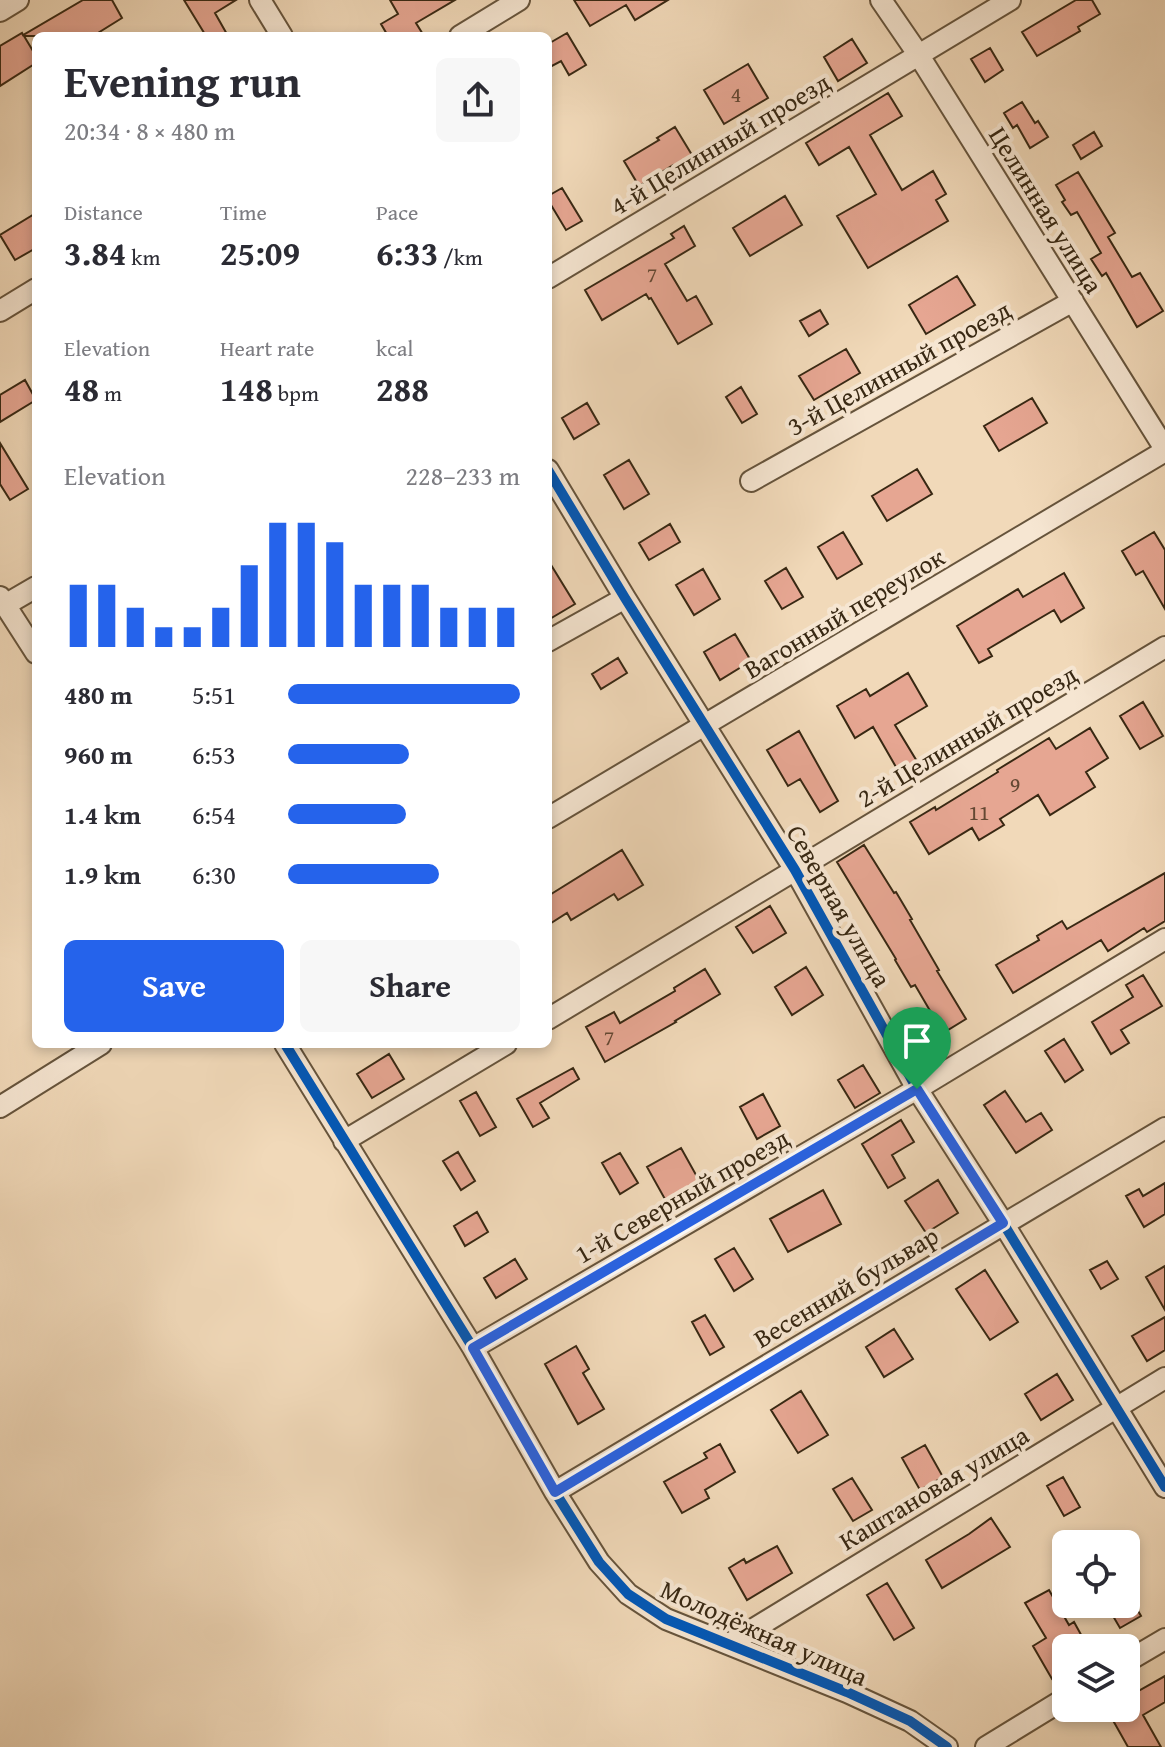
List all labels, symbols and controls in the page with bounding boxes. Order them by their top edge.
text: Evening run [64,49,301,113]
button: share [436,58,520,142]
street label: 4-й Целинный проезд [602,62,837,225]
house number: 4 [731,78,741,110]
text: 20:34 · 8 × 480 m [64,111,235,150]
street label: Целинная улица [979,119,1114,301]
text: Distance [64,196,143,228]
text: Time [220,196,267,228]
text: Pace [376,196,418,228]
text: 3.84 [64,228,126,277]
text: 25:09 [220,228,300,277]
text: 6:33 [376,228,438,277]
text: km [126,241,160,273]
text: /km [438,241,483,273]
house number: 7 [647,258,657,290]
street label: 3-й Целинный проезд [780,290,1018,445]
text: Elevation [64,332,150,364]
text: Heart rate [220,332,314,364]
text: kcal [376,332,414,364]
text: 48 [64,364,99,413]
text: 148 [220,364,273,413]
text: 288 [376,364,429,413]
text: m [99,377,122,409]
text: bpm [273,377,319,409]
text: Elevation [64,456,166,495]
text: 228–233 m [406,456,520,495]
street label: Вагонный переулок [736,537,952,688]
street label: 2-й Целинный проезд [849,654,1084,817]
text: 480 m [64,675,132,714]
text: 5:51 [192,675,236,714]
text: 960 m [64,735,132,774]
text: 6:53 [192,735,236,774]
house number: 9 [1010,768,1020,800]
text: 1.4 km [64,795,141,834]
text: 6:54 [192,795,236,834]
house number: 11 [968,796,990,828]
street label: Северная улица [777,817,902,995]
text: 1.9 km [64,855,141,894]
text: 6:30 [192,855,236,894]
button: Save [64,940,284,1032]
button: Share [300,940,520,1032]
pin [883,1007,951,1089]
icon: arrive [895,1019,939,1063]
house number: 7 [604,1021,614,1053]
street label: 1-й Северный проезд [567,1118,796,1273]
street label: Весенний бульвар [746,1216,946,1357]
street label: Каштановая улица [831,1415,1037,1560]
map controls [1052,1530,1140,1722]
button: locate [1052,1530,1140,1618]
street label: Молодёжная улица [654,1569,875,1696]
button: layers [1052,1634,1140,1722]

